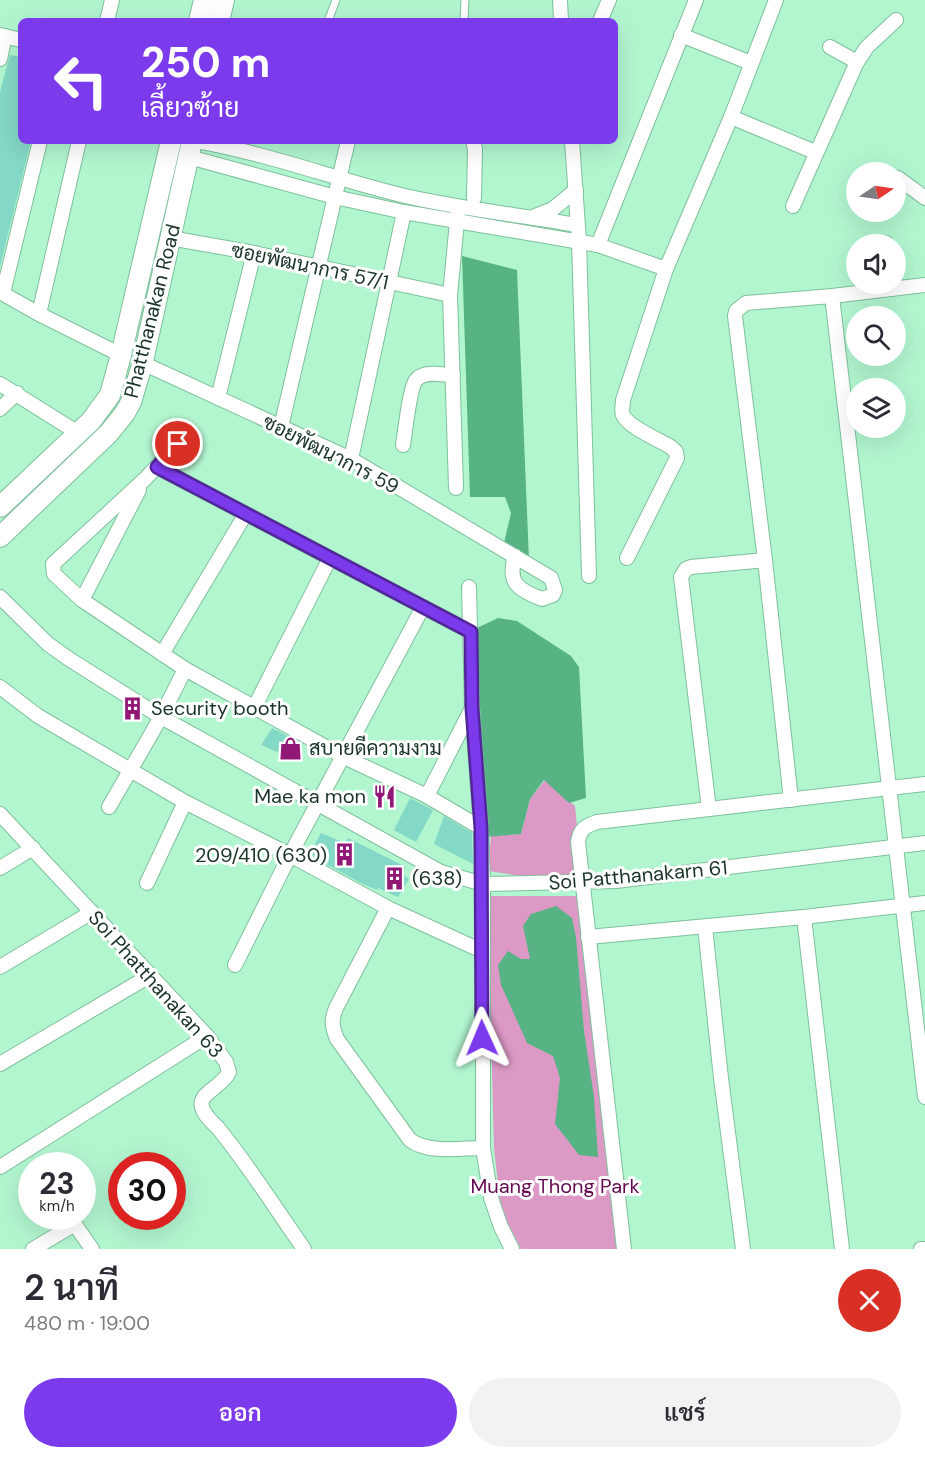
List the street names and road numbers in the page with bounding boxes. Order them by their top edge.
street label: Phatthanakan Road [118,221,186,401]
street label: ซอยพัฒนาการ 57/1 [229,237,391,295]
street label: ซอยพัฒนาการ 59 [259,409,403,499]
street label: Soi Patthanakarn 61 [547,854,729,896]
street label: Soi Phatthanakan 63 [83,905,229,1063]

